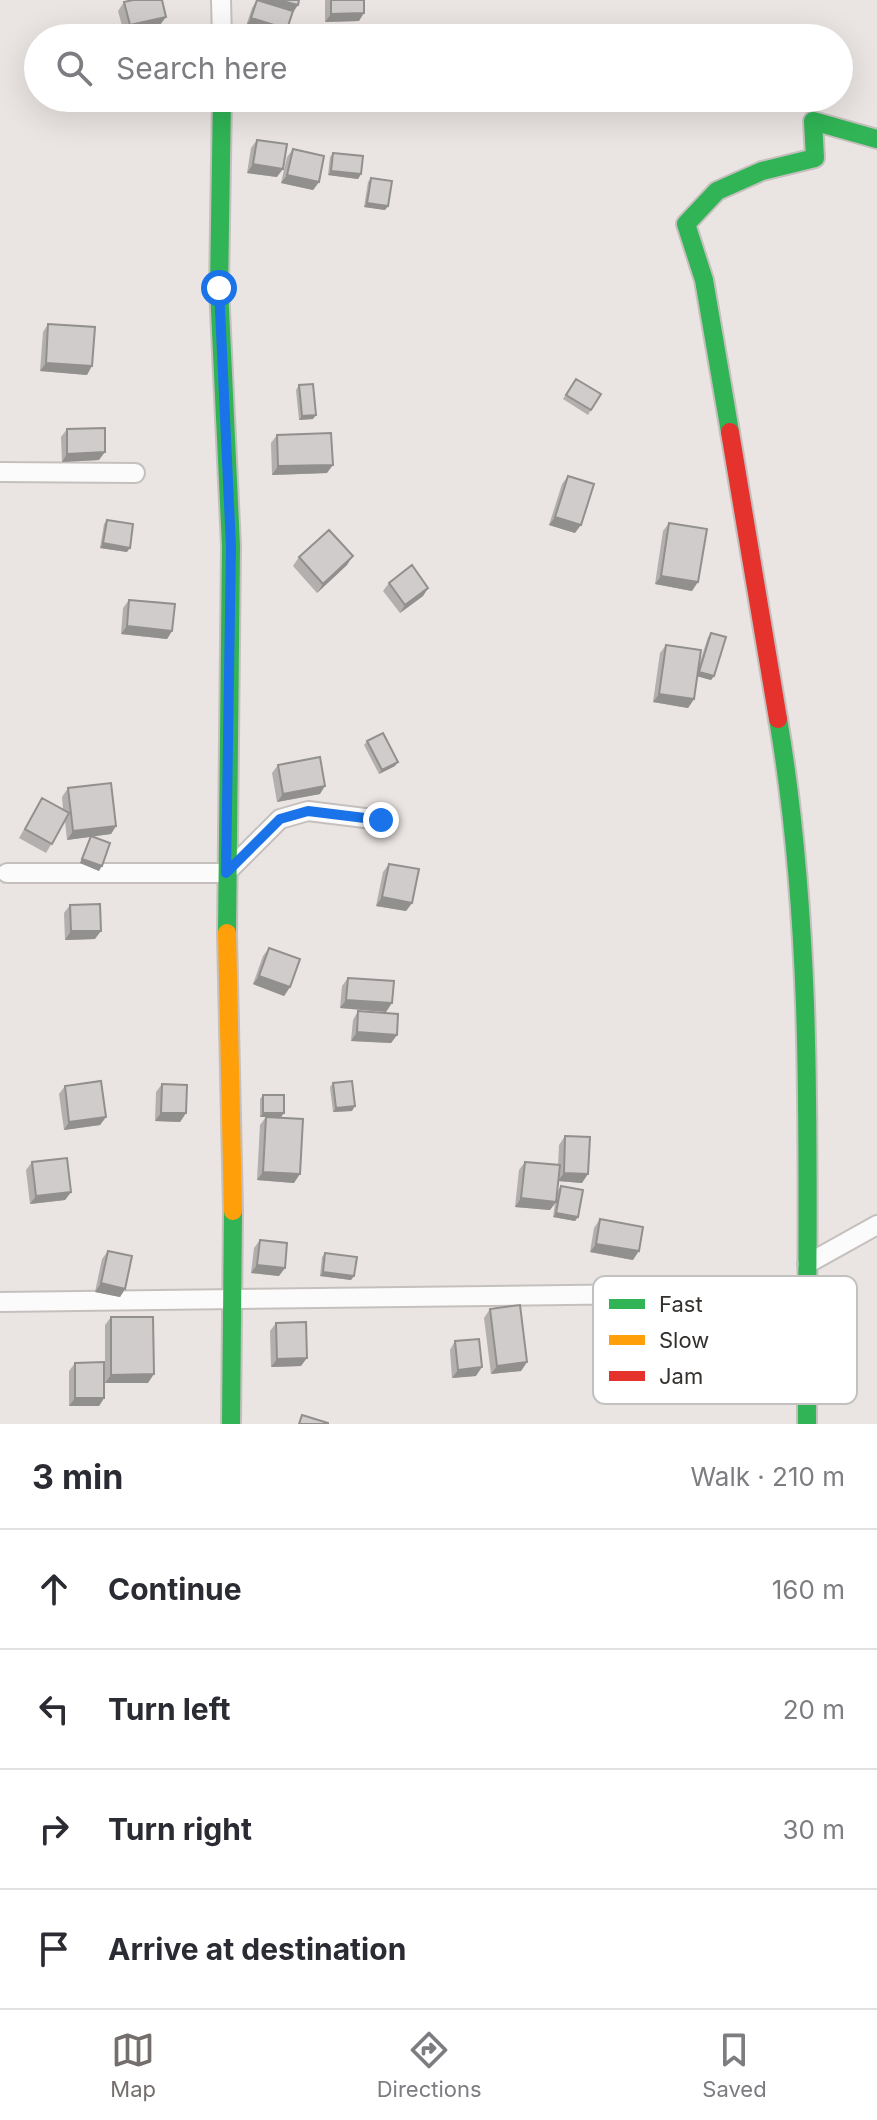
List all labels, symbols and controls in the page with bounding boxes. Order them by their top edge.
search box [24,24,853,112]
icon: search [52,46,96,90]
text: Search here [116,50,288,86]
route start [201,270,237,306]
route end [363,802,399,838]
legend [593,1276,857,1404]
text: Fast [659,1291,703,1317]
text: Slow [659,1327,709,1353]
text: Jam [659,1363,703,1389]
text: 3 min [32,1456,123,1497]
text: Walk · 210 m [690,1461,845,1492]
icon: ahead [32,1567,76,1611]
text: Continue [108,1571,242,1607]
text: 160 m [772,1574,845,1605]
icon: left [32,1687,76,1731]
text: Turn left [108,1691,230,1727]
text: 20 m [783,1694,845,1725]
icon: right [32,1807,76,1851]
text: Turn right [108,1811,252,1847]
text: 30 m [782,1814,845,1845]
icon: arrive [32,1927,76,1971]
text: Arrive at destination [108,1931,406,1967]
tab: Map [110,2028,156,2102]
tab: Directions [377,2028,482,2102]
tab: Saved [702,2028,767,2102]

